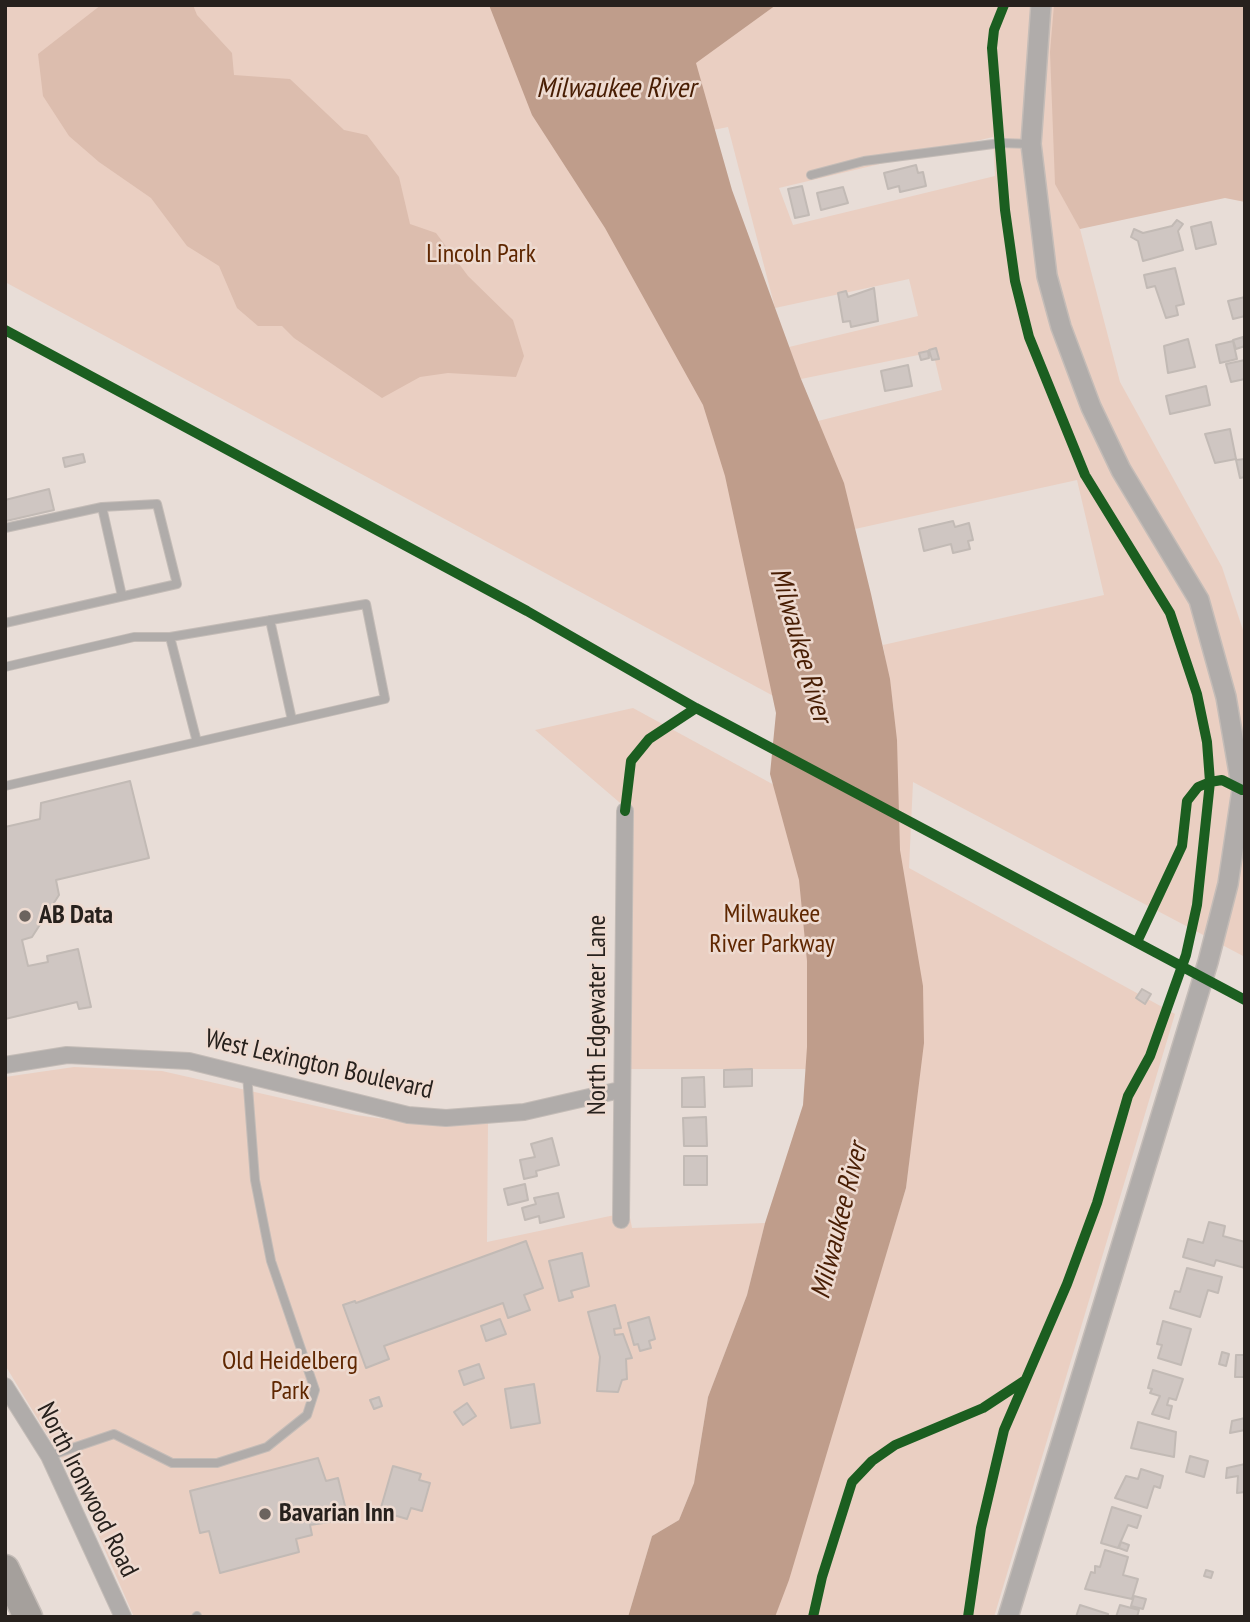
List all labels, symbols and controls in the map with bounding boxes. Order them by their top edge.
water label: Milwaukee River [536,72,696,106]
park label: Lincoln Park [426,239,536,271]
water label: Milwaukee River [762,564,838,726]
park label: Milwaukee River Parkway [709,899,835,960]
place label: AB Data [39,900,113,932]
marker: AB Data [17,908,33,924]
street label: North Edgewater Lane [582,915,614,1115]
street label: West Lexington Boulevard [202,1024,436,1106]
water label: Milwaukee River [804,1140,876,1302]
park label: Old Heidelberg Park [222,1346,358,1408]
street label: North Ironwood Road [30,1398,144,1582]
place label: Bavarian Inn [279,1498,394,1530]
marker: Bavarian Inn [257,1506,273,1522]

